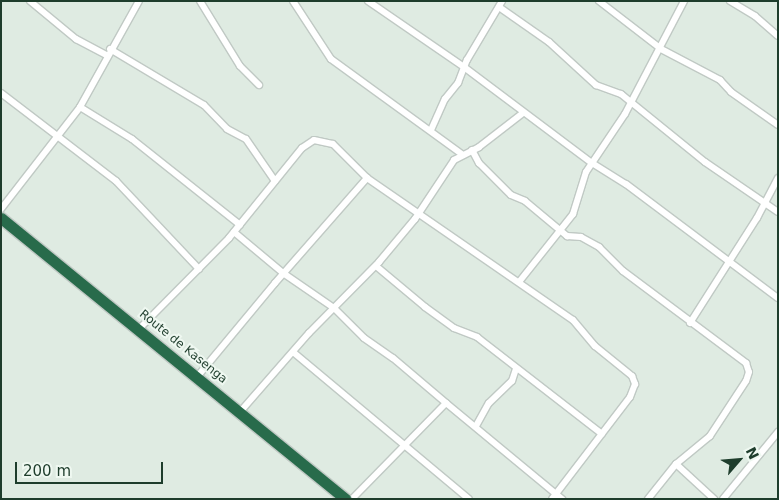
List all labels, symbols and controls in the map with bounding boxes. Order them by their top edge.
street label: Route de Kasenga [136,307,230,387]
north arrow [714,435,764,485]
text: N [743,444,762,462]
scale bar [18,452,165,484]
text: 200 m [23,462,71,480]

